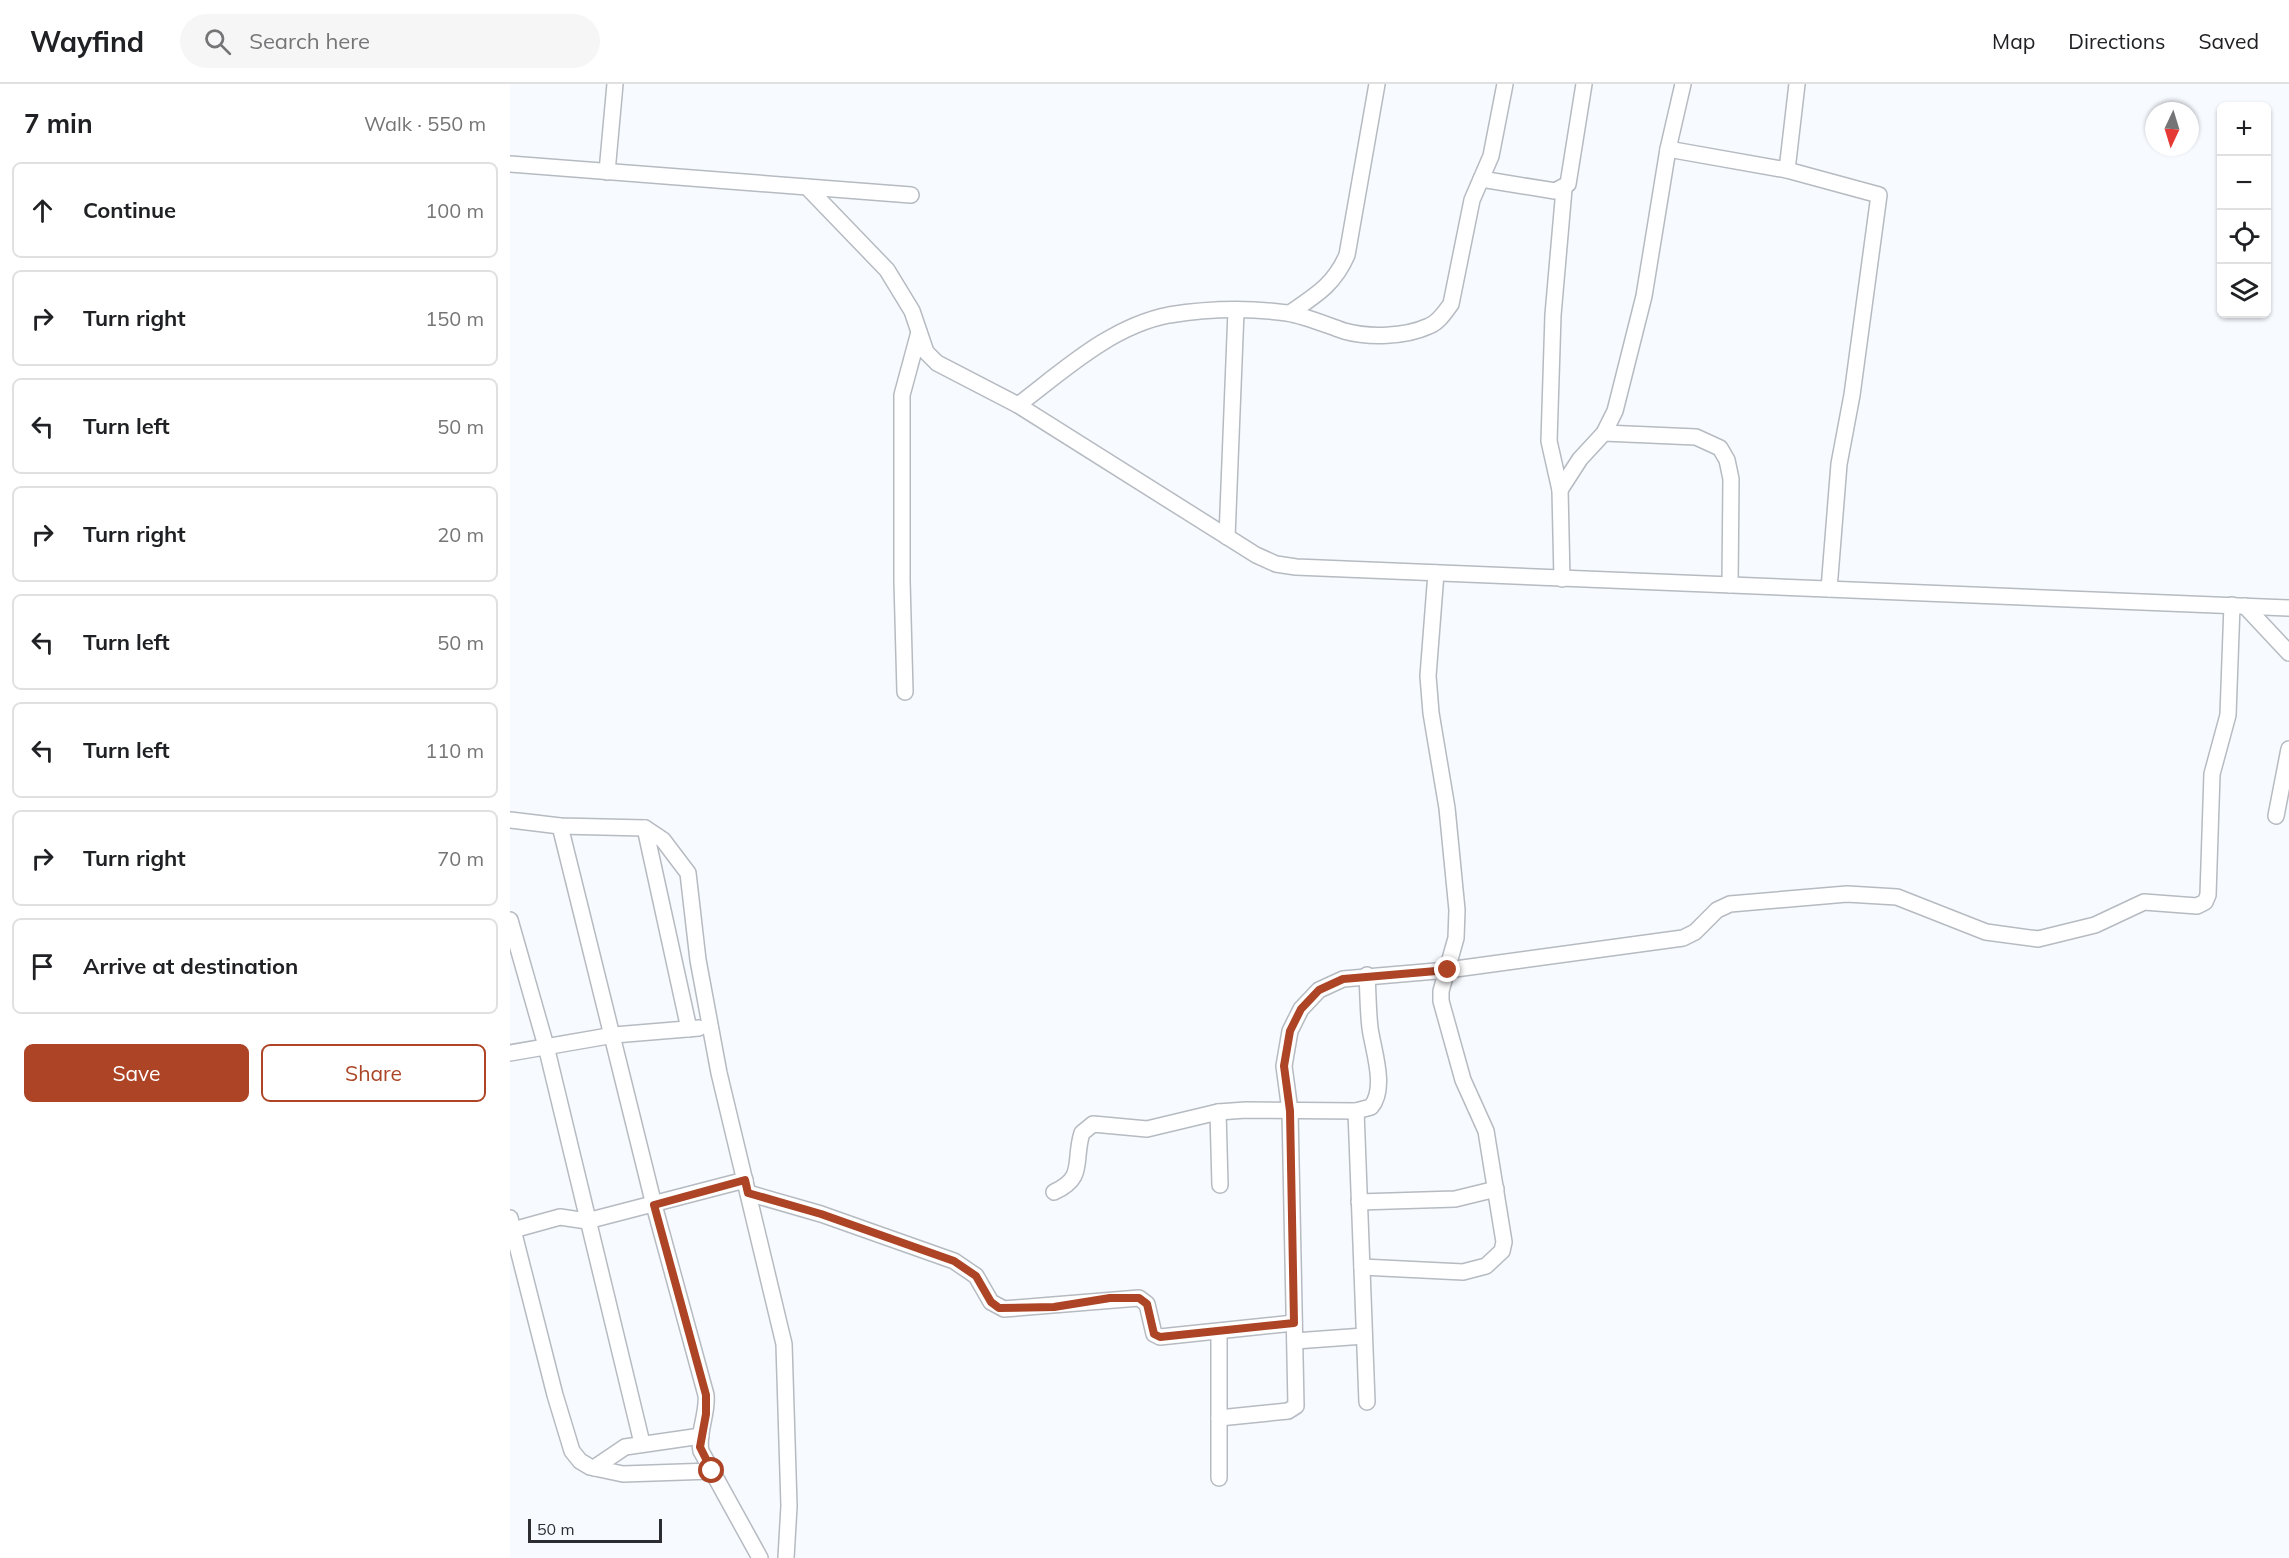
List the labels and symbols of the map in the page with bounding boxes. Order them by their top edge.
north arrow [2145,102,2199,156]
route end [1434,956,1460,982]
route start [698,1457,724,1483]
scale bar [528,1516,662,1544]

